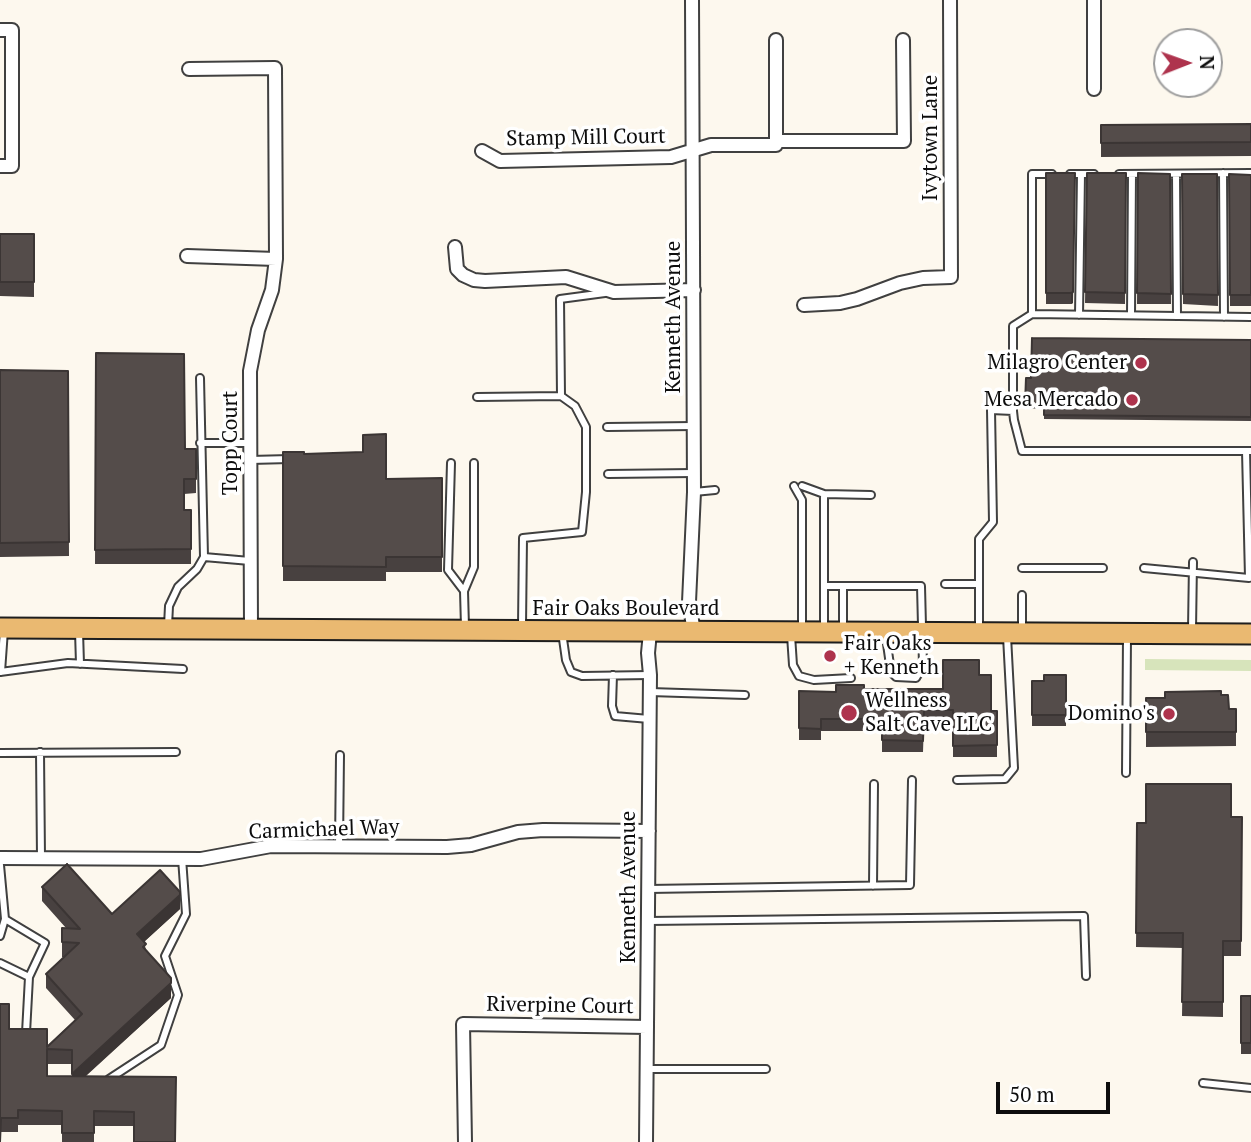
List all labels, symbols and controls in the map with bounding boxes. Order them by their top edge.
north arrow [1153,28,1223,98]
text: N [1195,55,1220,70]
street label: Ivytown Lane [918,75,944,201]
street label: Stamp Mill Court [506,124,666,152]
street label: Kenneth Avenue [661,241,687,393]
place label: Milagro Center [987,350,1127,376]
marker: Milagro Center [1133,355,1149,371]
place label: Mesa Mercado [984,387,1118,413]
street label: Topp Court [218,391,244,495]
marker: Mesa Mercado [1124,392,1140,408]
street label: Fair Oaks Boulevard [533,596,719,622]
place label: Fair Oaks + Kenneth [844,631,939,681]
marker: Fair Oaks + Kenneth [822,648,838,664]
place label: Wellness Salt Cave LLC [865,688,992,738]
place label: Domino's [1068,701,1155,727]
marker: Wellness Salt Cave LLC [839,703,859,723]
marker: Domino's [1161,706,1177,722]
street label: Kenneth Avenue [616,811,642,963]
street label: Carmichael Way [248,815,400,845]
street label: Riverpine Court [486,992,634,1020]
scale bar [999,1068,1113,1112]
text: 50 m [1009,1080,1055,1108]

